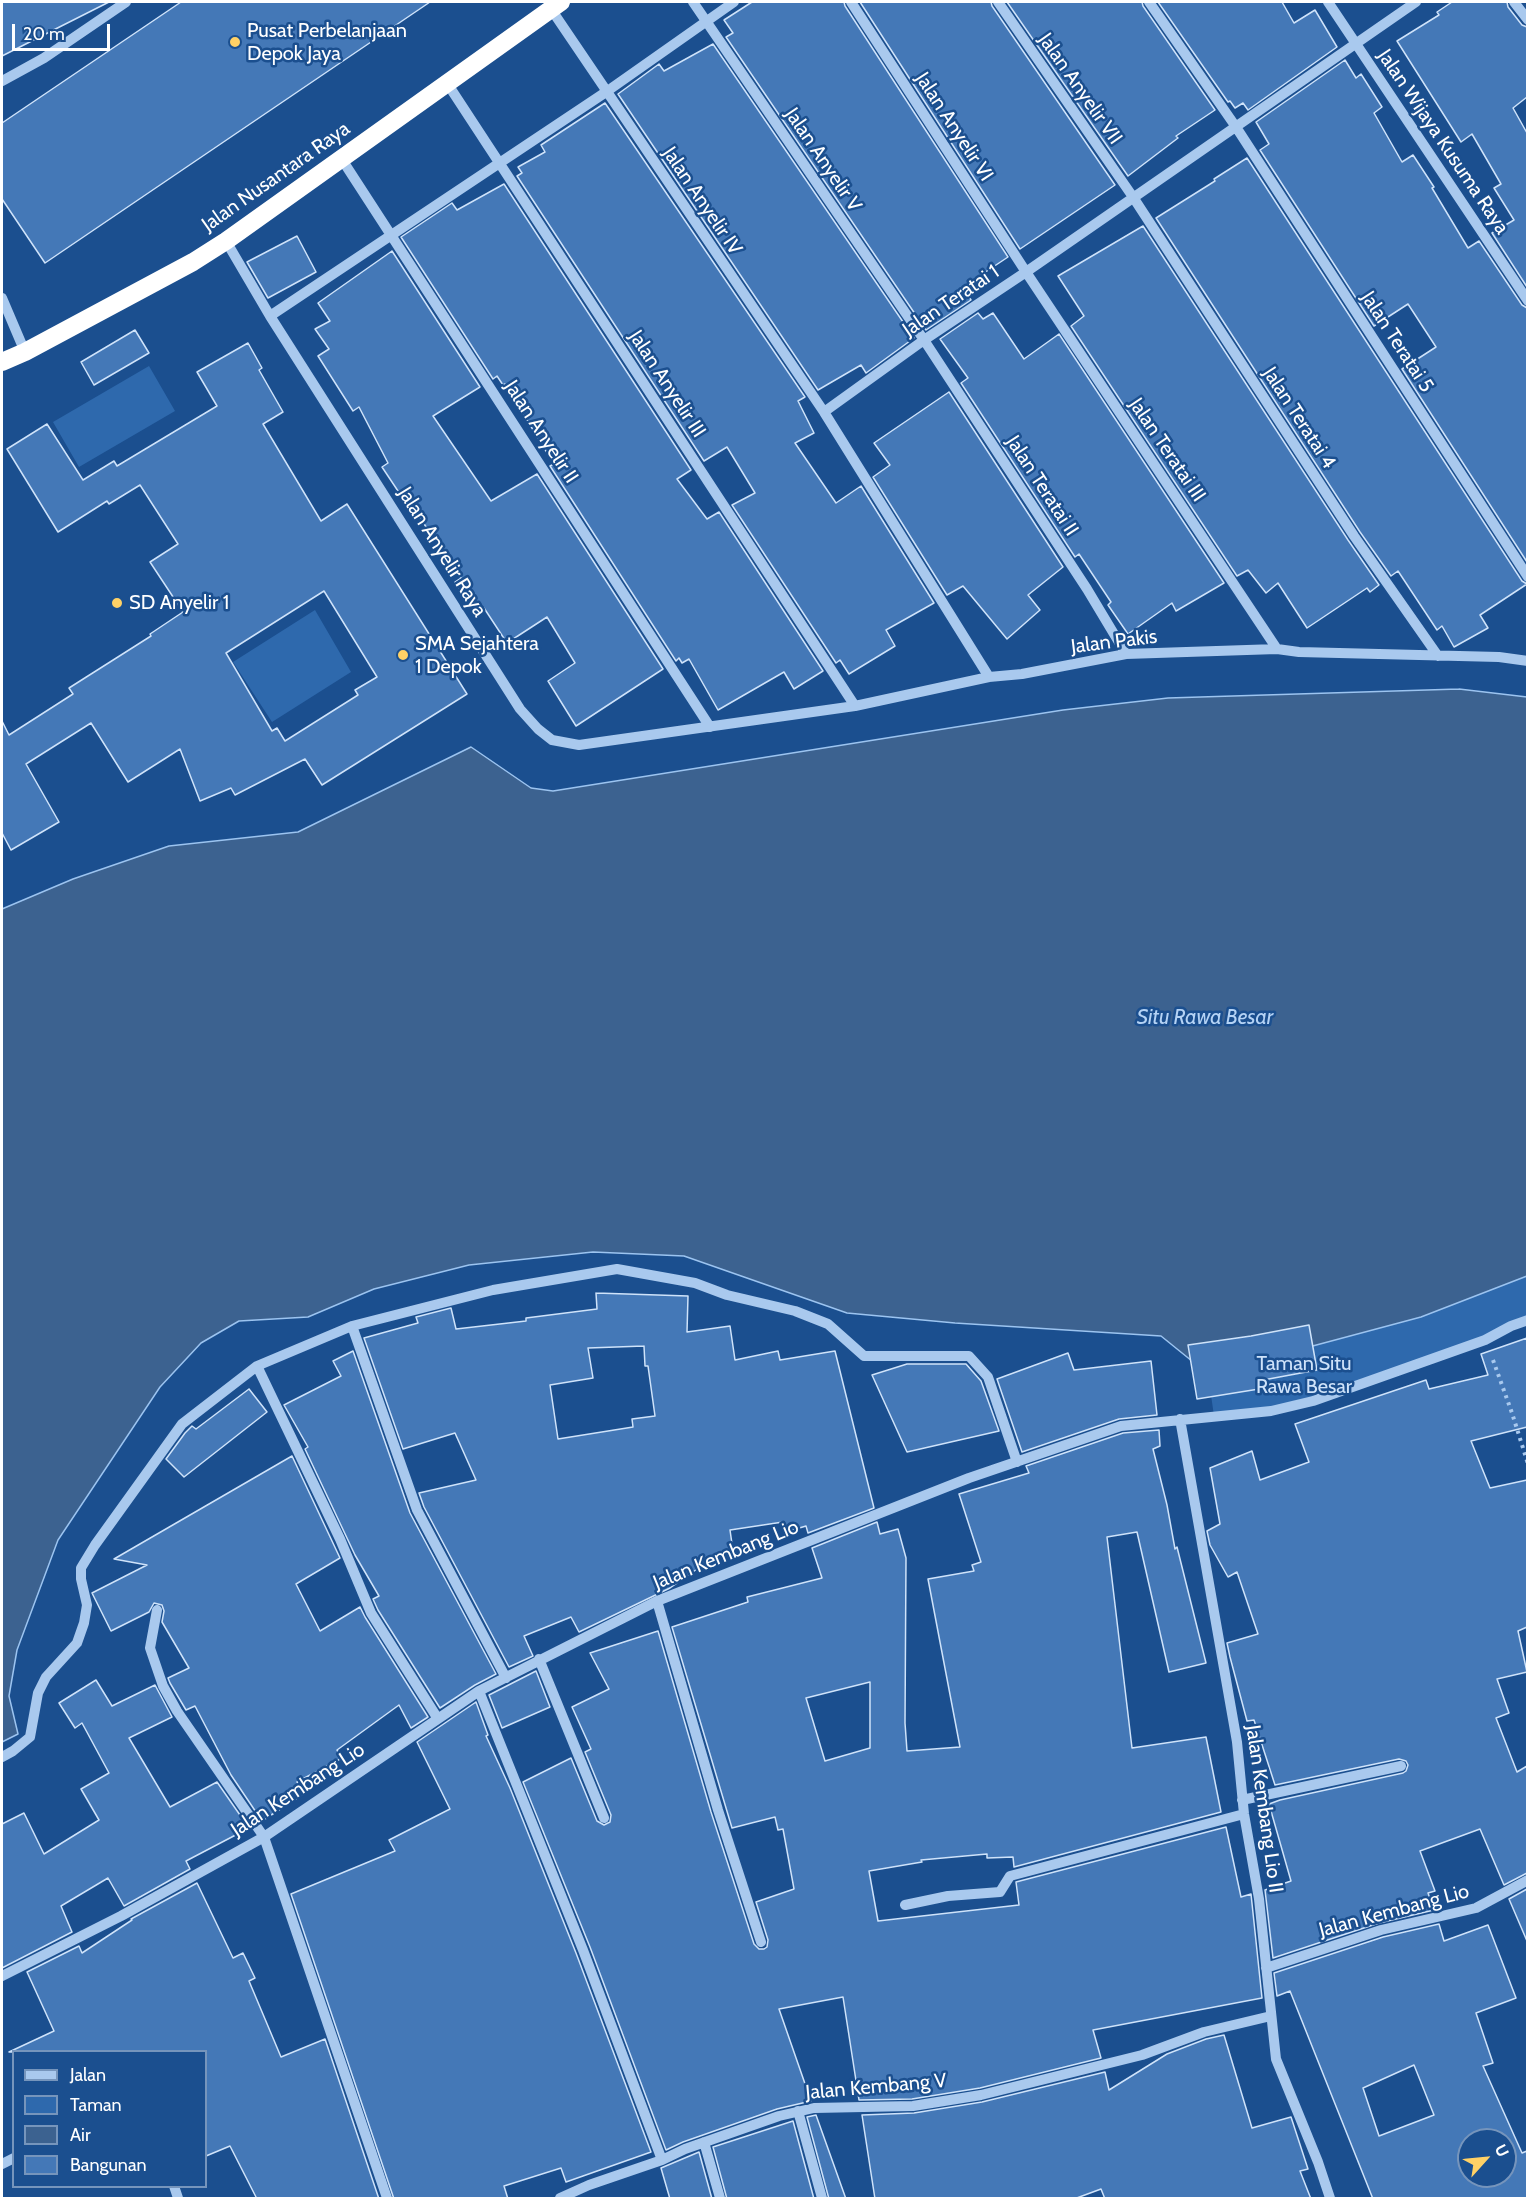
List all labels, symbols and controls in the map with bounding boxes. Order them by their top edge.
scale bar [15,12,112,50]
place label: Pusat Perbelanjaan Depok Jaya [247,19,407,66]
text: 20 m [23,23,65,45]
street label: Jalan Anyelir VII [1033,29,1127,149]
marker: Pusat Perbelanjaan Depok Jaya [228,35,242,49]
street label: Jalan Wijaya Kusuma Raya [1372,45,1514,239]
street label: Jalan Anyelir VI [910,68,998,186]
street label: Jalan Anyelir V [780,104,866,216]
street label: Jalan Nusantara Raya [197,117,355,237]
street label: Jalan Anyelir IV [657,142,747,260]
street label: Jalan Teratai 1 [898,260,1004,342]
street label: Jalan Teratai 5 [1356,287,1438,397]
street label: Jalan Anyelir III [623,326,711,442]
street label: Jalan Teratai 4 [1257,363,1341,473]
street label: Jalan Anyelir II [499,376,583,488]
street label: Jalan Teratai III [1124,394,1210,506]
street label: Jalan Teratai II [1001,431,1083,541]
street label: Jalan Anyelir Raya [393,483,491,621]
place label: SD Anyelir 1 [129,591,229,615]
marker: SD Anyelir 1 [110,596,124,610]
street label: Jalan Pakis [1069,625,1159,659]
place label: SMA Sejahtera 1 Depok [415,632,539,679]
marker: SMA Sejahtera 1 Depok [396,648,410,662]
water label: Situ Rawa Besar [1137,1005,1273,1031]
park label: Taman Situ Rawa Besar [1256,1352,1352,1399]
street label: Jalan Kembang Lio [650,1515,802,1595]
street label: Jalan Kembang Lio II [1240,1724,1288,1894]
street label: Jalan Kembang Lio [227,1738,369,1842]
street label: Jalan Kembang Lio [1316,1879,1472,1943]
legend [12,2050,207,2188]
text: Jalan [70,2064,106,2086]
street label: Jalan Kembang V [804,2069,948,2105]
text: Taman [70,2094,122,2116]
text: Air [70,2124,91,2146]
north arrow [1457,2128,1517,2188]
text: U [1491,2141,1513,2160]
text: Bangunan [70,2154,147,2176]

